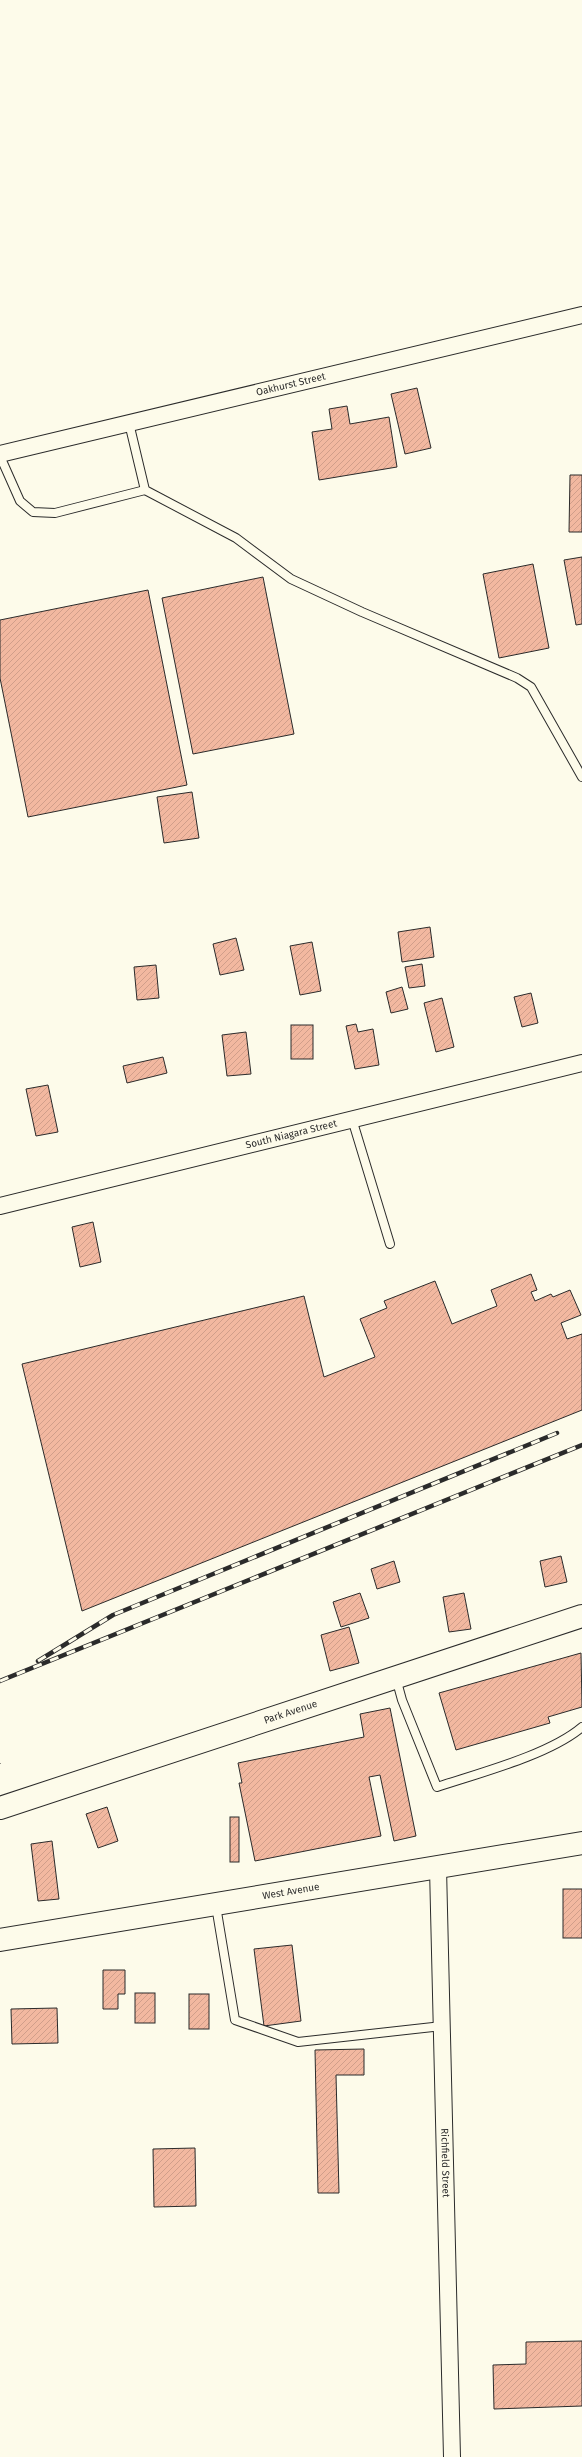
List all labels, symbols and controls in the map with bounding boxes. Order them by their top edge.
street label: Oakhurst Street [255,370,327,399]
street label: South Niagara Street [244,1117,339,1151]
street label: Park Avenue [262,1698,319,1727]
street label: West Avenue [261,1881,320,1902]
street label: Richfield Street [438,2128,452,2198]

